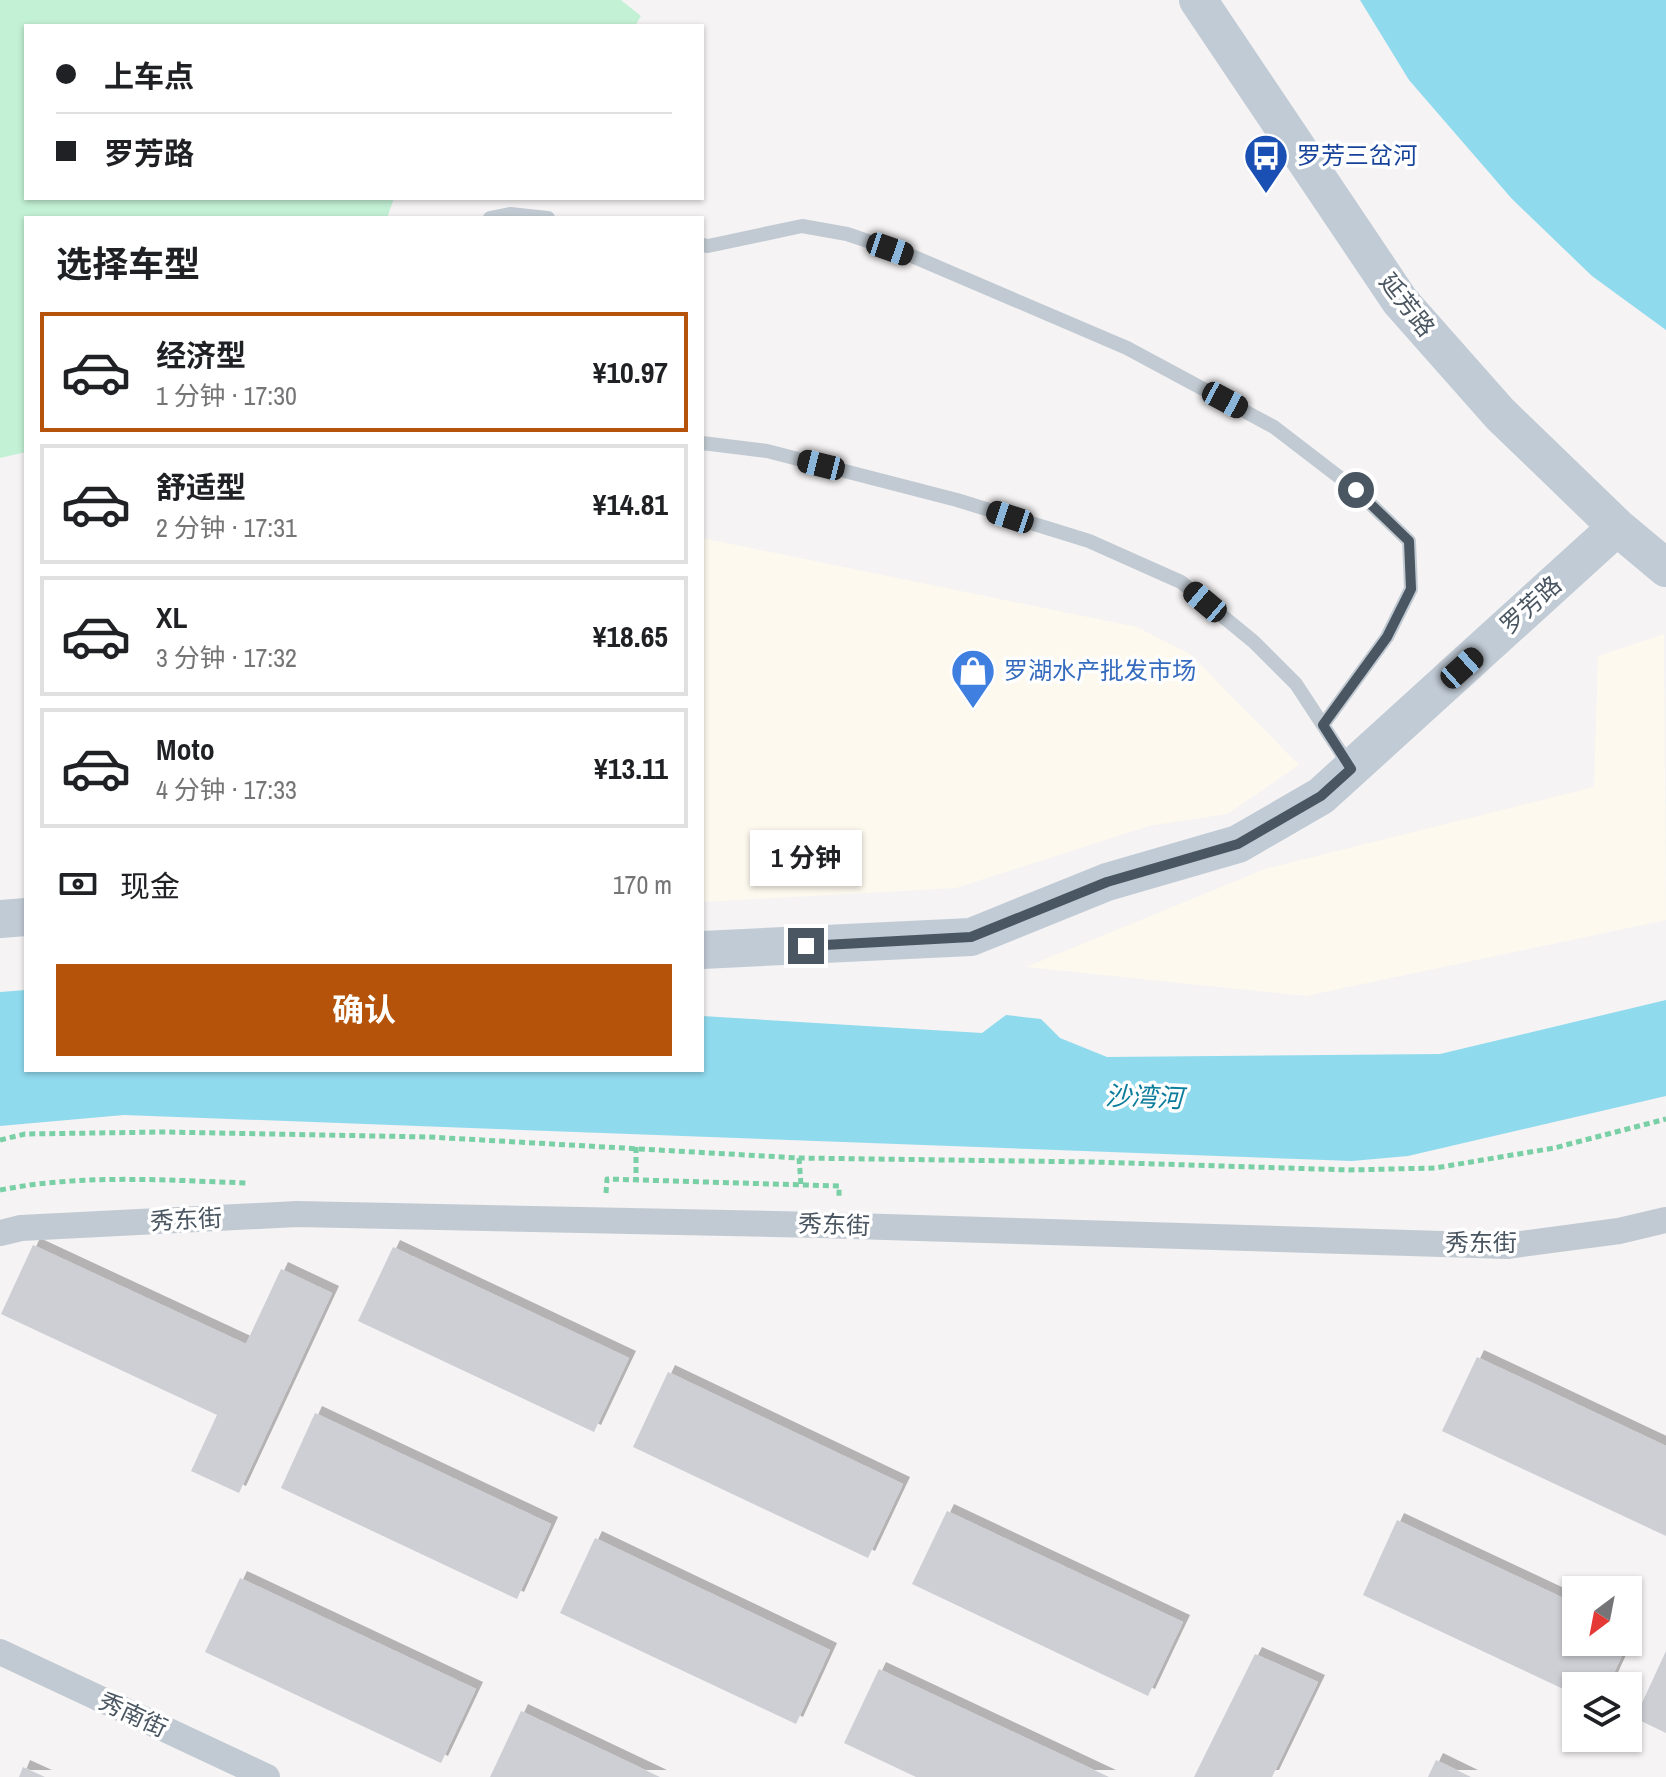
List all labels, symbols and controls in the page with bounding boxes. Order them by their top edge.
text: 上车点 [104,56,194,96]
bus stop icon: 罗芳三岔河 [1242,132,1290,195]
text: 罗芳路 [104,133,194,173]
place label: 罗芳三岔河 [1297,139,1417,171]
car [863,230,917,268]
text: 选择车型 [56,240,200,288]
street label: 延芳路 [1373,266,1443,343]
text: 经济型 [156,335,246,375]
icon: car [60,336,132,408]
text: ¥10.97 [593,352,668,392]
text: 1 分钟 · 17:30 [156,378,297,413]
car [1198,378,1252,422]
car [795,448,847,482]
text: 舒适型 [156,467,246,507]
icon: car [60,468,132,540]
route start [1338,472,1374,508]
text: ¥14.81 [593,484,668,524]
car [983,498,1037,536]
text: 2 分钟 · 17:31 [156,510,297,545]
street label: 罗芳路 [1493,568,1568,640]
car [1179,577,1231,627]
text: XL [156,597,187,637]
icon: car [60,600,132,672]
text: ¥18.65 [593,616,668,656]
text: 3 分钟 · 17:32 [156,640,297,675]
car [1436,643,1488,693]
shop icon: 罗湖水产批发市场 [949,647,997,710]
place label: 罗湖水产批发市场 [1004,654,1196,686]
text: Moto [156,729,215,769]
icon: car [60,732,132,804]
text: ¥13.11 [594,748,668,788]
text: 4 分钟 · 17:33 [156,772,297,807]
callout: 1 分钟 [750,830,862,886]
text: 1 分钟 [771,840,841,875]
icon: cash [56,862,100,906]
text: 现金 [120,866,180,906]
text: 170 m [613,867,672,902]
route end [788,928,824,964]
button: 确认 [56,964,672,1056]
water label: 沙湾河 [1104,1078,1189,1116]
street label: 秀东街 [149,1201,223,1237]
street label: 秀东街 [797,1207,871,1241]
street label: 秀东街 [1445,1226,1517,1258]
north arrow [1562,1576,1642,1656]
map controls [1562,1576,1642,1752]
button: layers [1562,1672,1642,1752]
street label: 秀南街 [94,1684,173,1744]

